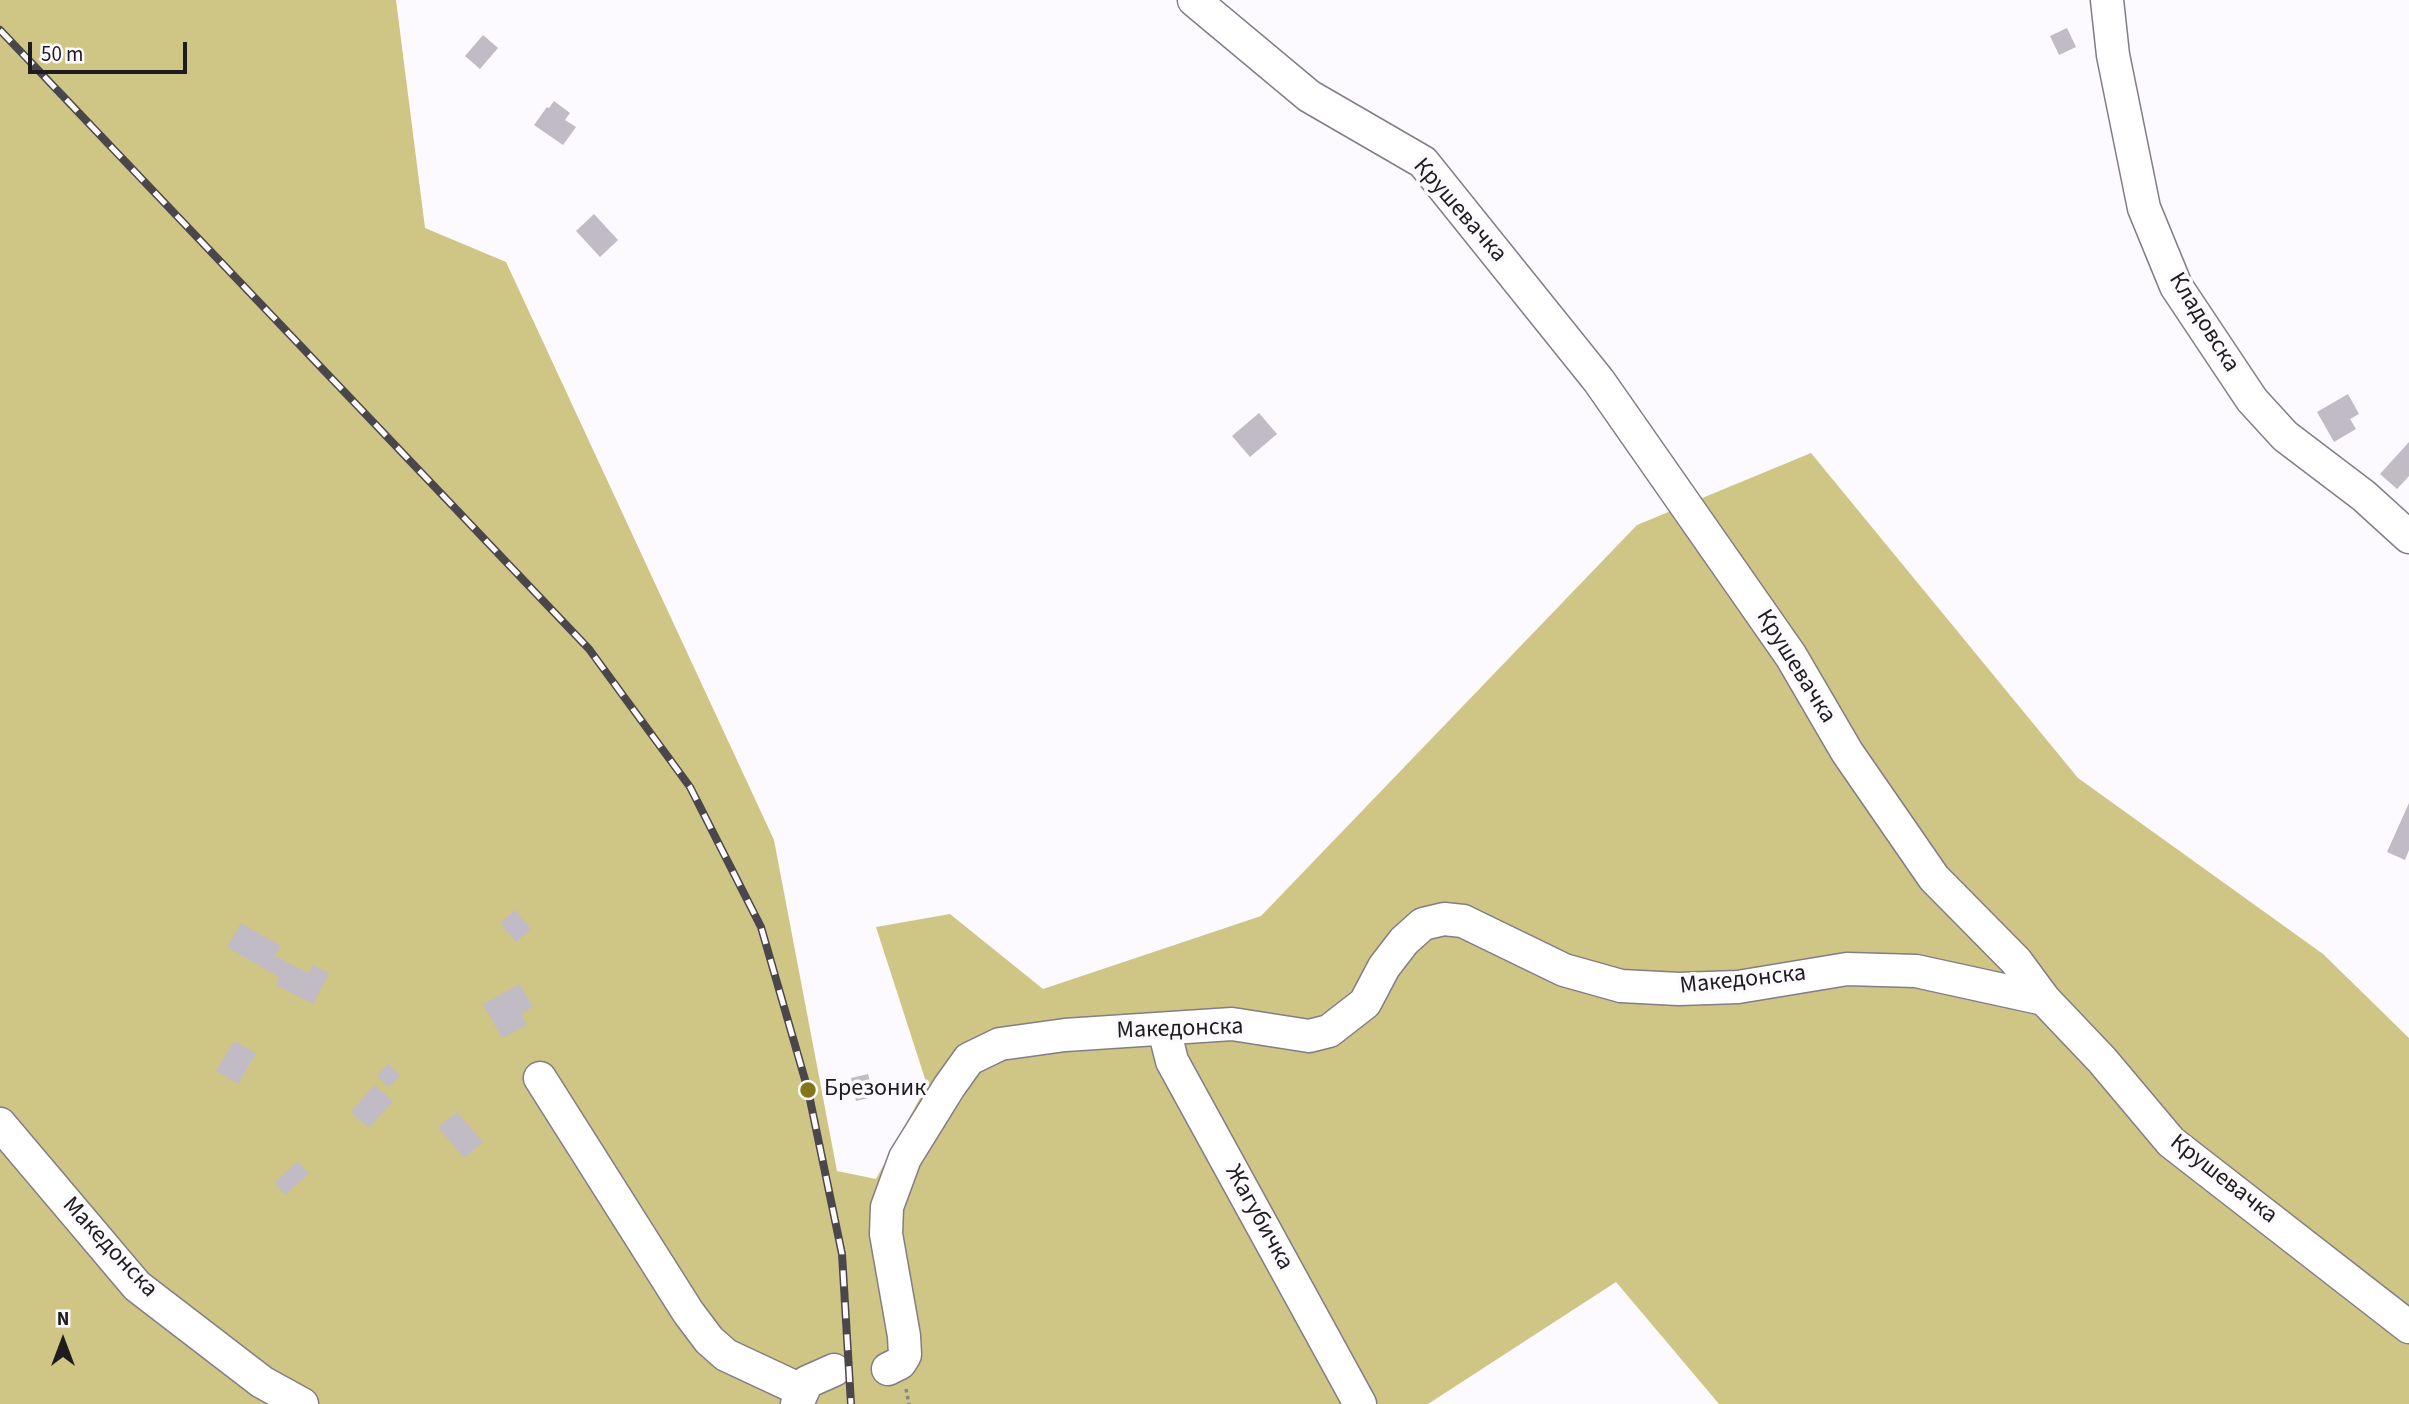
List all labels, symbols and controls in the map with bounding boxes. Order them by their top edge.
scale bar [32,28,191,72]
text: 50 m [41,39,83,69]
street label: Крушевачка [1406,153,1512,269]
street label: Кладовска [2161,268,2245,378]
street label: Крушевачка [1749,605,1841,729]
street label: Македонска [1678,960,1808,1002]
street label: Македонска [1116,1013,1244,1047]
place label: Брезоник [824,1076,926,1104]
marker: Брезоник [798,1080,818,1100]
street label: Крушевачка [2163,1129,2283,1231]
street label: Жагубичка [1217,1161,1299,1275]
street label: Македонска [55,1192,163,1304]
north arrow [28,1306,98,1376]
text: N [57,1306,69,1333]

